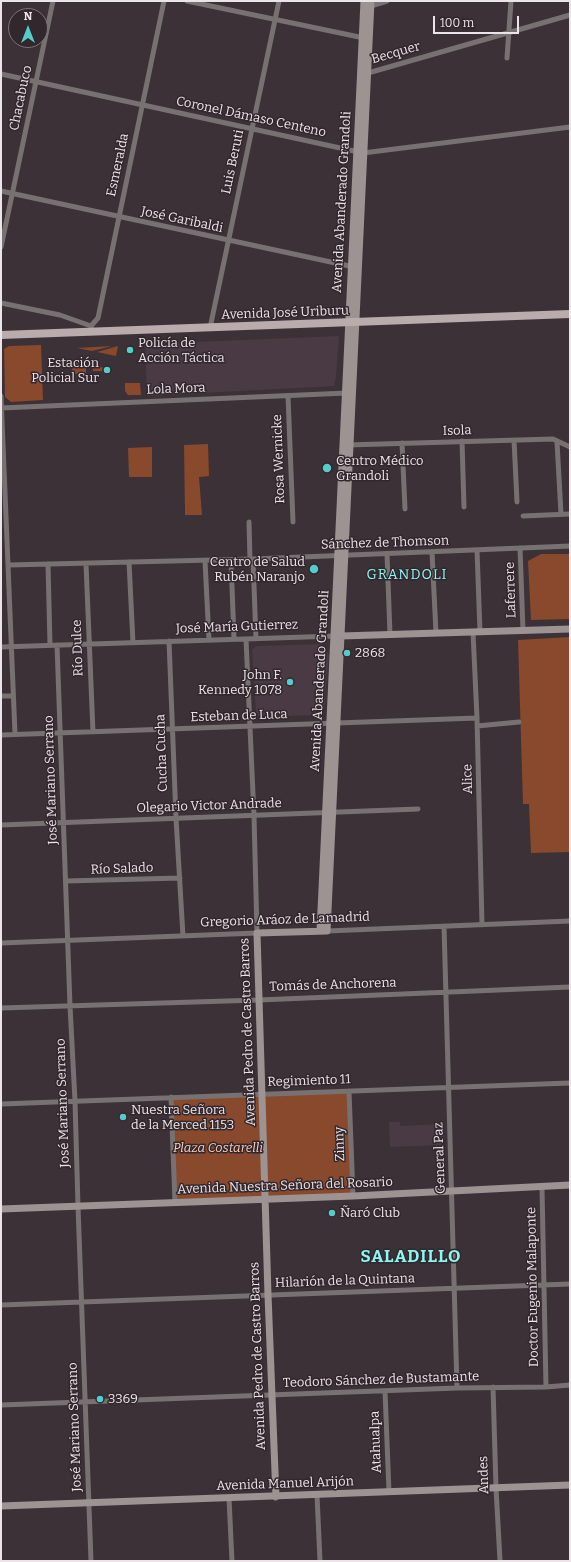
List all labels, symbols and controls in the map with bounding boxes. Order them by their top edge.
north arrow [8,8,48,48]
scale bar [435,8,521,34]
text: N [24,10,32,23]
text: 100 m [440,16,474,30]
street label: Becquer [370,39,422,67]
street label: Chacabuco [6,64,36,132]
street label: Coronel Dámaso Centeno [175,93,327,141]
street label: Avenida Abanderado Grandoli [329,111,355,293]
street label: Luis Beruti [219,128,247,196]
street label: Esmeralda [104,132,132,198]
street label: José Garibaldi [140,204,224,236]
street label: Avenida José Uriburu [221,303,349,323]
place label: Policía de Acción Táctica [138,335,225,366]
marker: Policía de Acción Táctica [125,345,135,355]
place label: Estación Policial Sur [31,355,99,386]
marker: Estación Policial Sur [102,365,112,375]
street label: Lola Mora [146,380,206,398]
street label: Rosa Wernicke [270,414,288,504]
street label: Isola [442,423,472,439]
place label: Centro Médico Grandoli [336,453,424,484]
marker: Centro Médico Grandoli [321,462,333,474]
street label: Sánchez de Thomson [321,533,449,553]
place label: Centro de Salud Rubén Naranjo [210,554,305,585]
street label: Laferrere [502,562,520,618]
marker: Centro de Salud Rubén Naranjo [308,563,320,575]
district label: GRANDOLI [366,567,448,583]
street label: Avenida Abanderado Grandoli [307,590,333,772]
street label: José María Gutierrez [175,617,299,637]
street label: Río Dulce [69,619,87,677]
place label: 2868 [355,645,385,661]
marker: 2868 [342,648,352,658]
place label: John F. Kennedy 1078 [198,667,282,698]
marker: John F. Kennedy 1078 [285,677,295,687]
street label: Esteban de Luca [190,707,288,725]
street label: Cucha Cucha [153,714,171,792]
street label: José Mariano Serrano [41,715,61,845]
street label: Alice [460,764,476,794]
street label: Olegario Victor Andrade [136,796,282,816]
street label: Río Salado [90,860,154,878]
street label: Gregorio Aráoz de Lamadrid [200,909,370,931]
street label: Avenida Pedro de Castro Barros [237,938,259,1126]
street label: Tomás de Anchorena [269,975,397,995]
street label: José Mariano Serrano [53,1038,73,1168]
street label: Regimiento 11 [267,1072,351,1090]
place label: Nuestra Señora de la Merced 1153 [131,1102,234,1133]
marker: Nuestra Señora de la Merced 1153 [118,1112,128,1122]
street label: General Paz [431,1122,449,1194]
street label: Zinny [332,1126,348,1162]
park label: Plaza Costarelli [173,1140,263,1156]
street label: Avenida Nuestra Señora del Rosario [177,1174,393,1198]
place label: Ñaró Club [340,1205,400,1221]
street label: Doctor Eugenio Malaponte [524,1207,542,1367]
marker: Ñaró Club [327,1208,337,1218]
district label: SALADILLO [361,1247,461,1267]
street label: Avenida Pedro de Castro Barros [247,1262,269,1450]
street label: Hilarión de la Quintana [275,1271,415,1291]
street label: José Mariano Serrano [65,1362,85,1492]
street label: Teodoro Sánchez de Bustamante [283,1369,479,1391]
place label: 3369 [108,1391,138,1407]
marker: 3369 [95,1394,105,1404]
street label: Atahualpa [367,1411,385,1473]
street label: Andes [476,1456,492,1494]
street label: Avenida Manuel Arijón [216,1474,354,1494]

